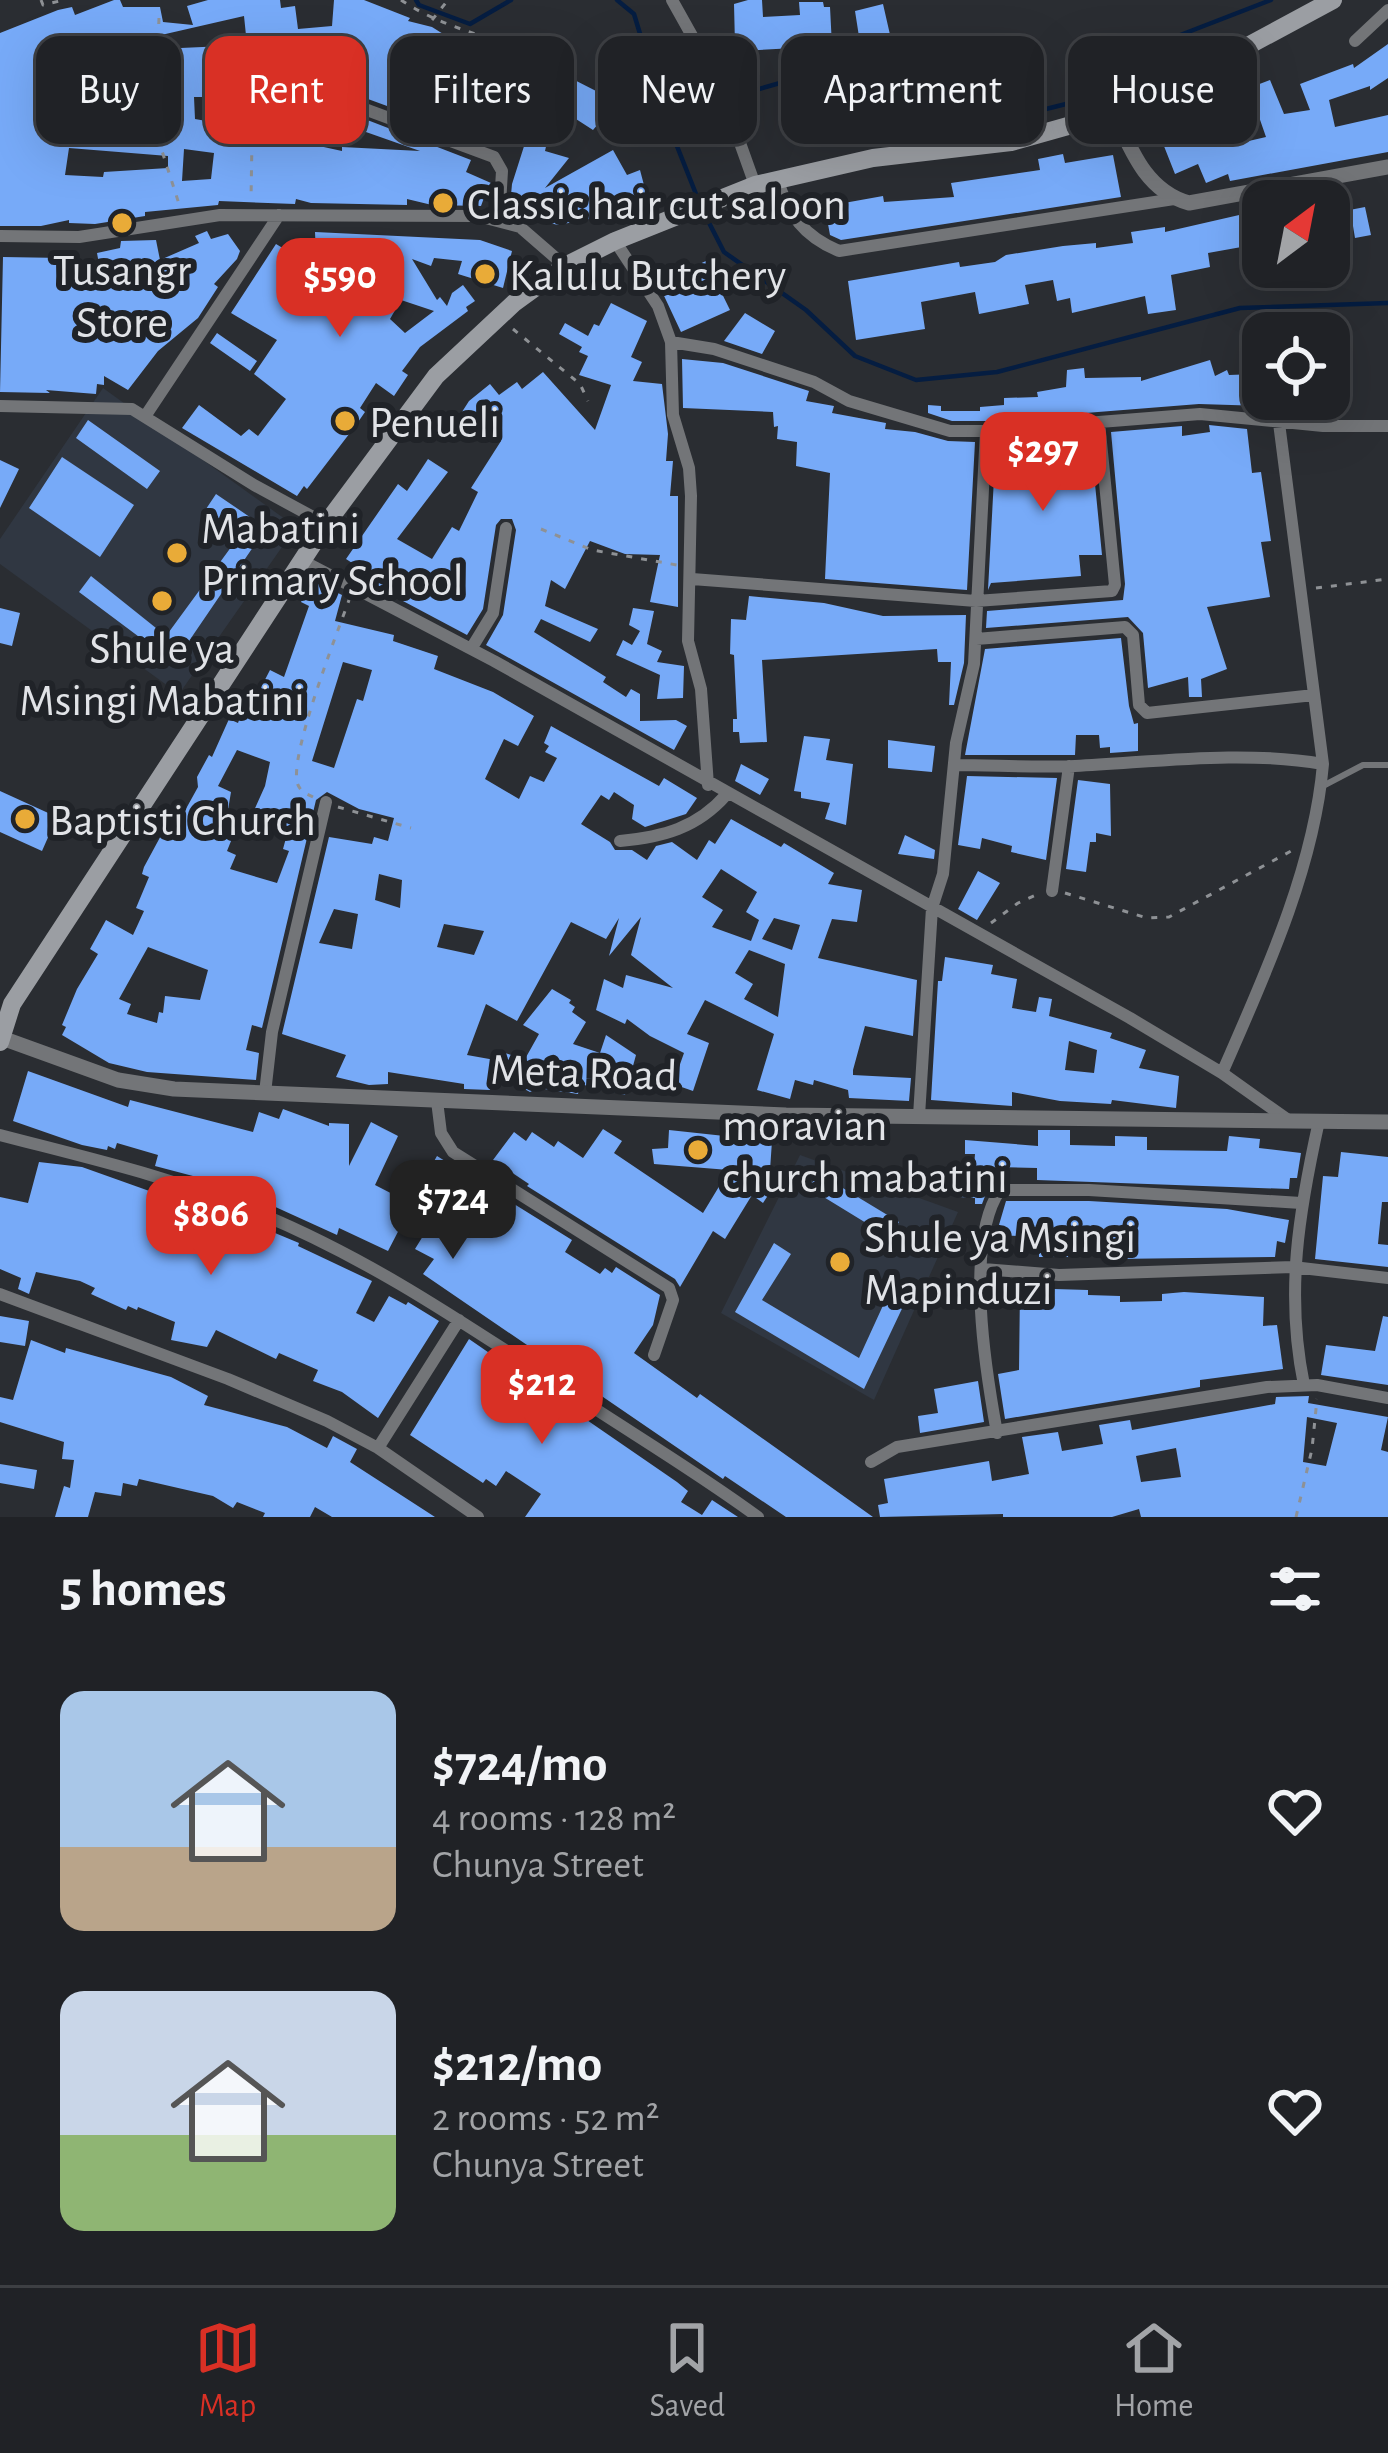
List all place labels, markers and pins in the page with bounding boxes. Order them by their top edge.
place label: Classic hair cut saloon [467,183,846,228]
marker: Classic hair cut saloon [430,190,456,216]
marker: Tusangr Store [109,210,135,236]
pin: $590 [269,238,411,340]
place label: Tusangr Store [53,249,192,346]
place label: Kalulu Butchery [509,254,786,299]
marker: Kalulu Butchery [472,261,498,287]
place label: Penueli [369,401,500,446]
marker: Penueli [332,408,358,434]
pin: $297 [972,412,1114,514]
place label: Mabatini Primary School [201,507,464,604]
marker: Mabatini Primary School [164,540,190,566]
marker: Shule ya Msingi Mabatini [149,588,175,614]
place label: Shule ya Msingi Mabatini [19,627,305,724]
place label: Baptisti Church [49,799,316,844]
marker: Baptisti Church [12,806,38,832]
place label: moravian church mabatini [722,1104,1008,1201]
marker: moravian church mabatini [685,1137,711,1163]
pin: $724 [382,1160,524,1262]
pin: $806 [140,1176,282,1278]
place label: Shule ya Msingi Mapinduzi [864,1216,1136,1313]
marker: Shule ya Msingi Mapinduzi [827,1249,853,1275]
pin: $212 [471,1345,613,1447]

